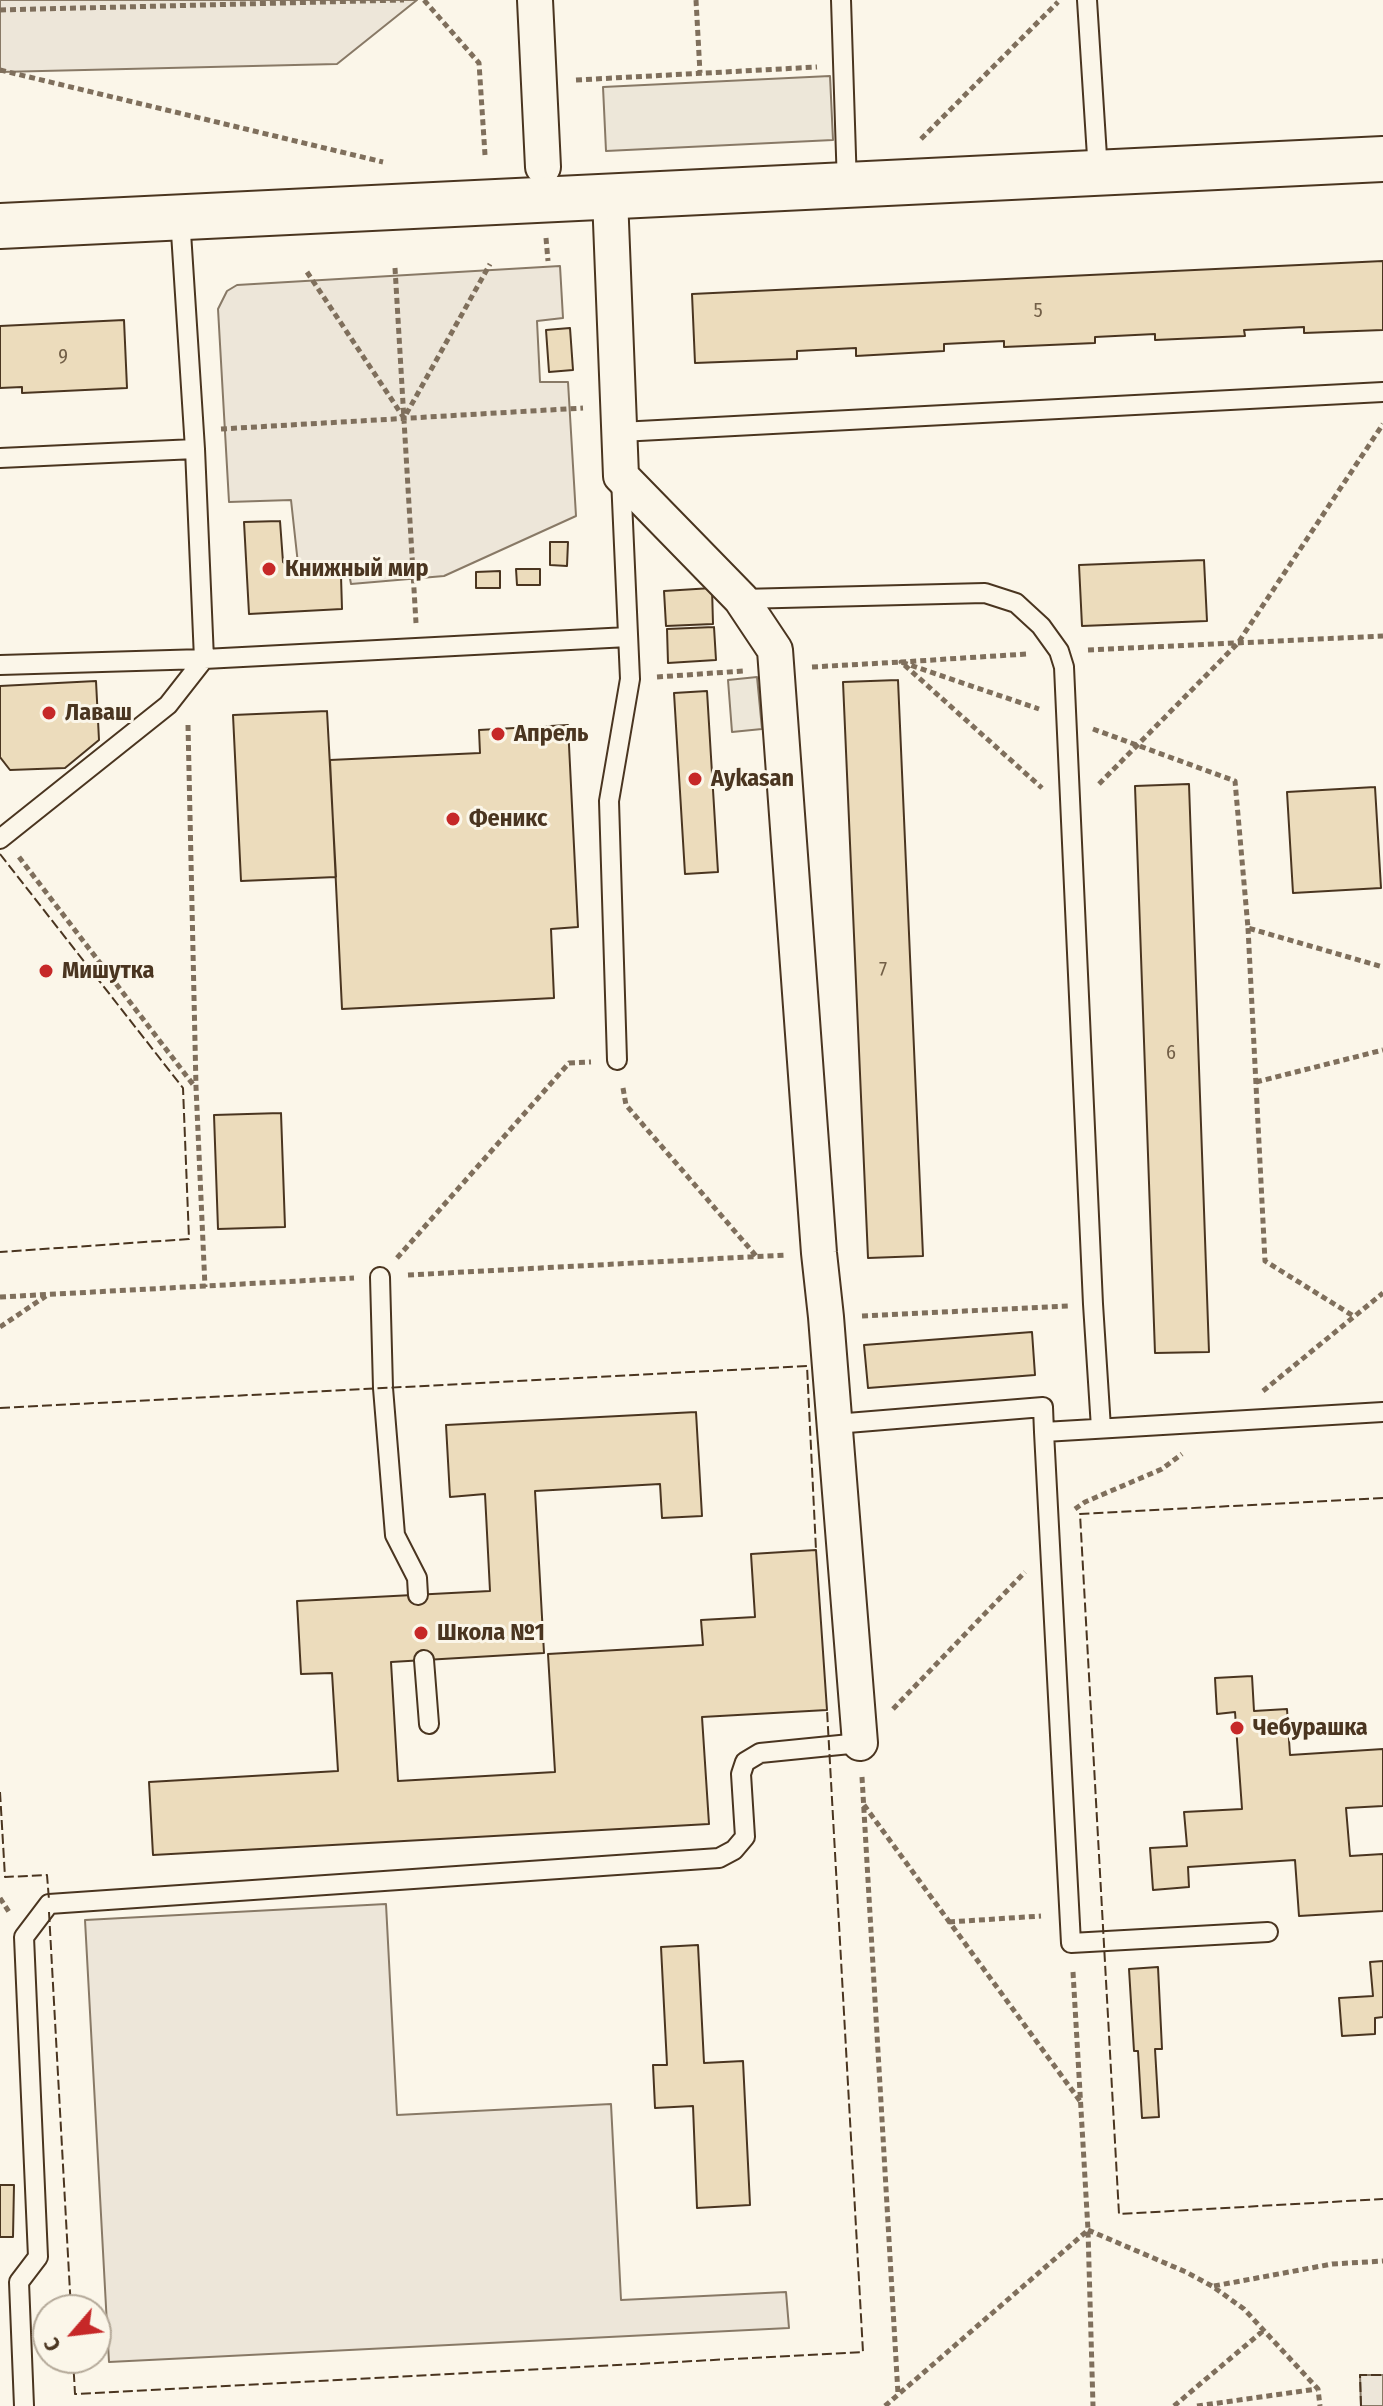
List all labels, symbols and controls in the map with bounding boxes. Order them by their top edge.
house number: 5 [1033,299,1043,323]
house number: 9 [58,345,68,369]
place label: Книжный мир [285,555,429,583]
marker: Книжный мир [260,560,278,578]
place label: Лаваш [65,699,132,727]
marker: Лаваш [40,704,58,722]
place label: Апрель [514,720,588,748]
marker: Апрель [489,725,507,743]
place label: Aykasan [711,765,794,793]
marker: Aykasan [686,770,704,788]
place label: Феникс [469,805,547,833]
marker: Феникс [444,810,462,828]
place label: Мишутка [62,957,154,985]
house number: 7 [879,958,887,982]
marker: Мишутка [37,962,55,980]
house number: 6 [1166,1041,1176,1065]
place label: Школа №1 [437,1619,545,1647]
marker: Школа №1 [412,1624,430,1642]
place label: Чебурашка [1253,1714,1368,1742]
marker: Чебурашка [1228,1719,1246,1737]
north arrow [32,2294,112,2374]
text: С [38,2333,67,2356]

